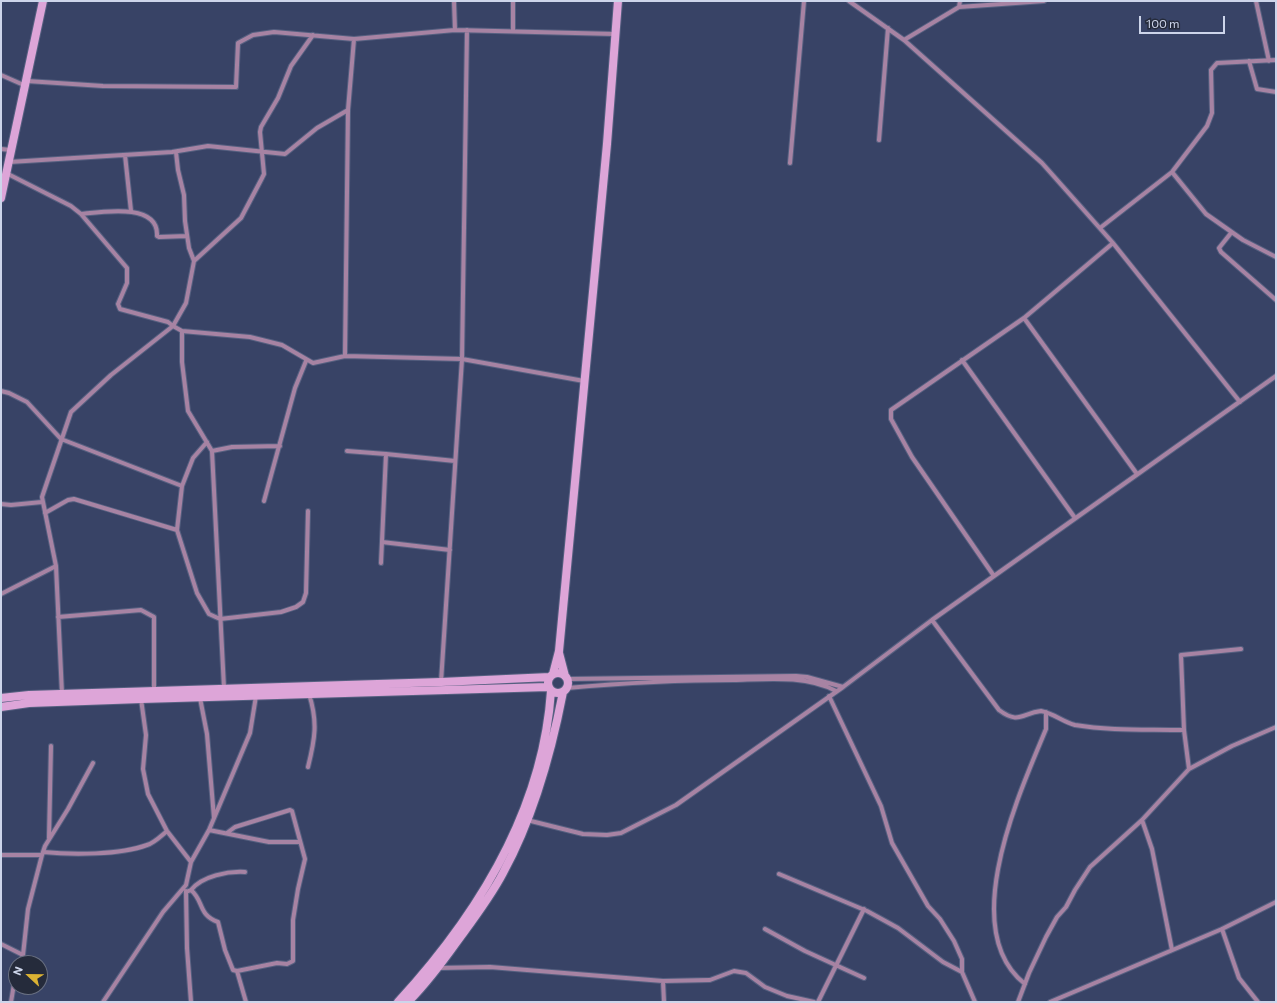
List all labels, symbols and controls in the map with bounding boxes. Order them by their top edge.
scale bar [1141,8,1227,34]
text: 100 m [1146,16,1180,30]
north arrow [8,955,48,995]
text: N [10,964,25,977]

